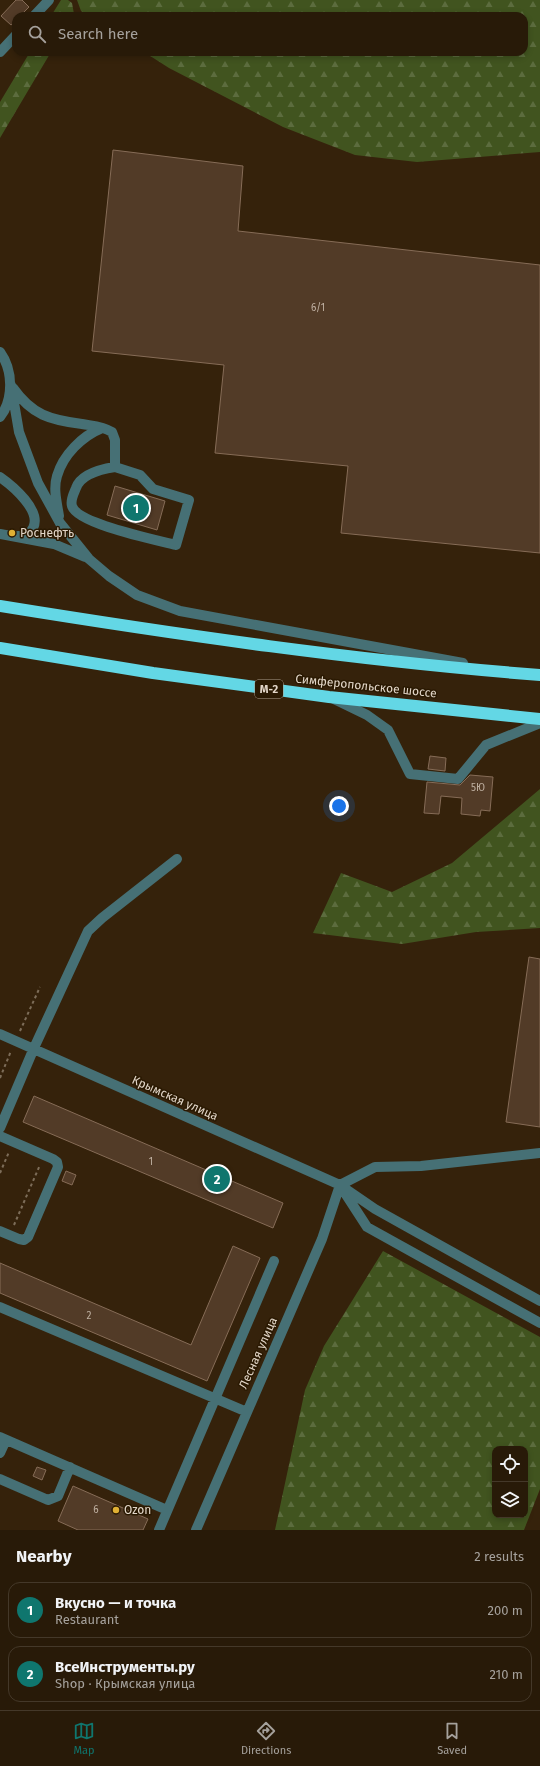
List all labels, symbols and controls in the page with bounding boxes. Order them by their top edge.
search box [12,12,528,56]
icon: search [26,23,48,45]
text: Search here [58,25,138,43]
house number: 6/1 [311,302,325,314]
pin: 1 [123,493,149,523]
place label: Роснефть [20,526,74,540]
marker: Роснефть [7,528,17,538]
street label: Симферопольское шоссе [295,672,437,700]
road number: М-2 [255,680,283,698]
house number: 5Ю [471,782,485,794]
your location [329,796,349,816]
street label: Крымская улица [130,1073,220,1123]
house number: 1 [149,1156,153,1168]
pin: 2 [204,1164,230,1194]
house number: 2 [87,1310,92,1322]
street label: Лесная улица [236,1315,280,1391]
map controls [492,1446,528,1518]
button: locate [492,1446,528,1482]
button: layers [492,1482,528,1518]
place label: Ozon [124,1503,151,1517]
house number: 6 [93,1504,99,1516]
marker: Ozon [111,1505,121,1515]
text: Nearby [16,1546,71,1567]
text: 2 results [474,1549,524,1564]
text: Вкусно — и точка [55,1594,176,1612]
text: 1 [27,1603,33,1618]
text: 200 m [487,1603,523,1618]
text: Restaurant [55,1612,119,1627]
text: ВсеИнструменты.ру [55,1658,195,1676]
text: 2 [27,1667,33,1682]
text: 210 m [489,1667,523,1682]
text: Shop · Крымская улица [55,1676,195,1691]
tab: Map [73,1720,95,1757]
tab: Directions [241,1720,291,1757]
tab: Saved [437,1720,467,1757]

